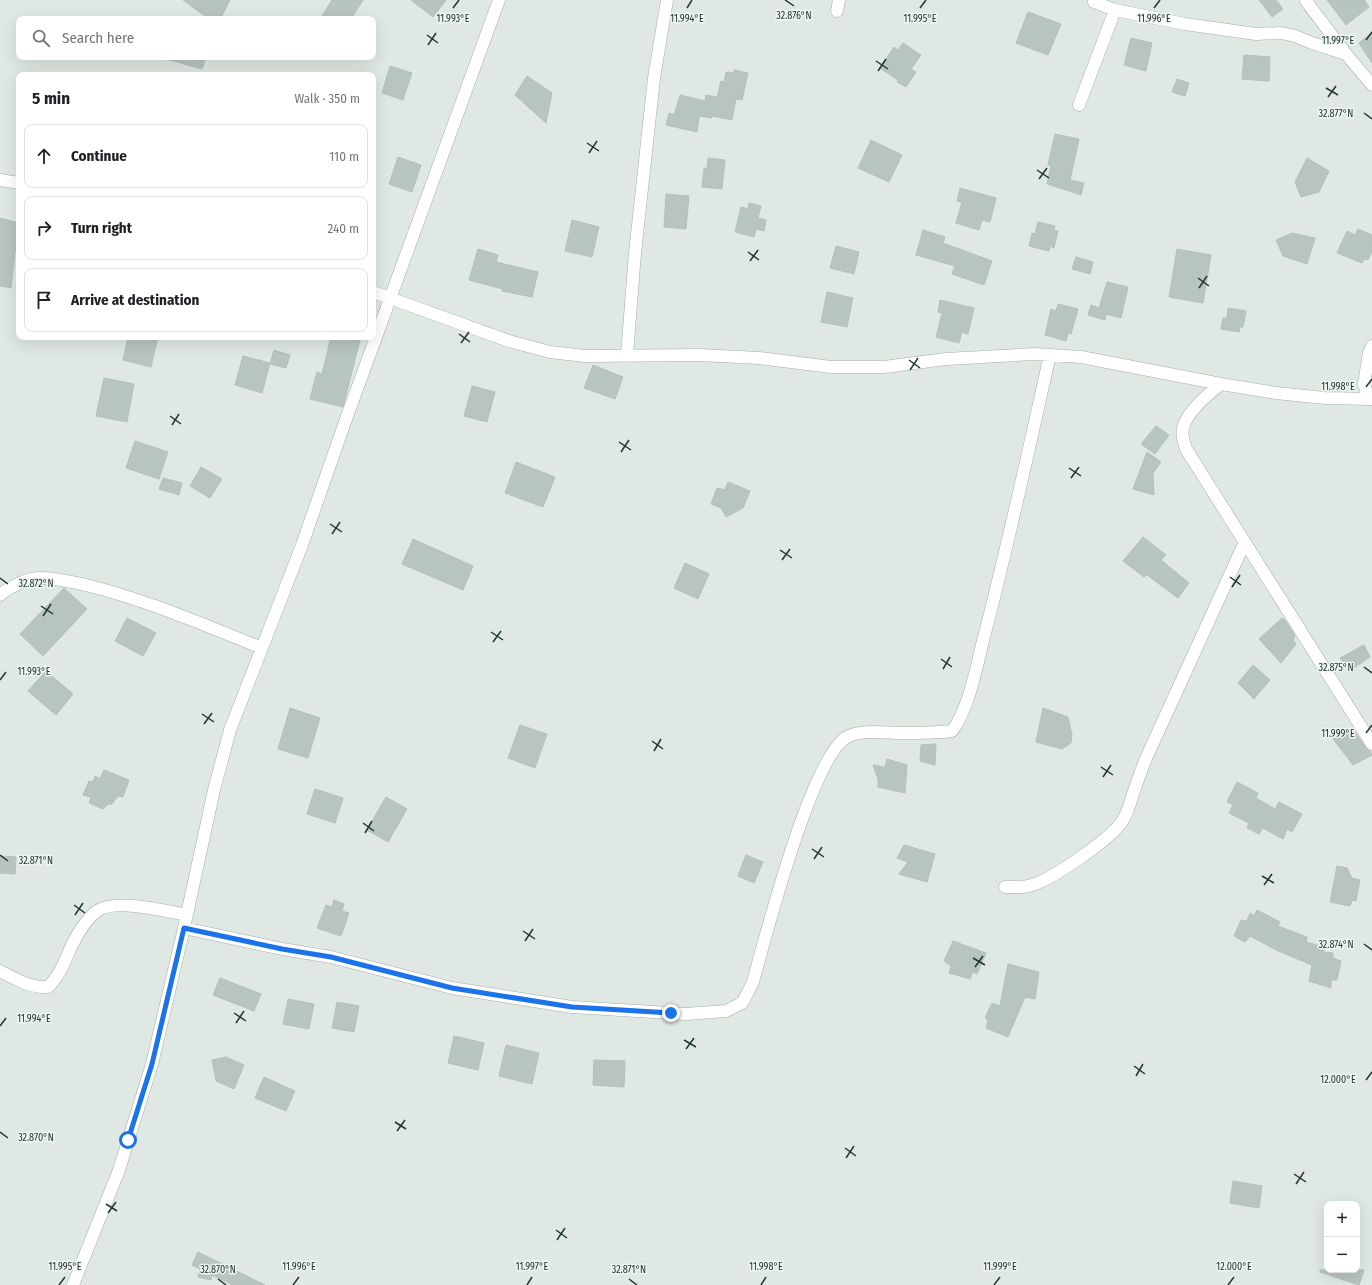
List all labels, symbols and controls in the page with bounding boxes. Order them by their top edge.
text: 32.876°N [776,10,812,22]
text: 11.993°E [437,13,470,25]
text: 11.994°E [670,13,704,25]
text: 11.995°E [903,13,937,25]
text: 11.996°E [1137,13,1171,25]
search box [16,16,376,60]
icon: search [30,27,52,49]
text: Search here [62,29,134,47]
text: 11.997°E [1322,35,1355,47]
text: 5 min [32,88,70,109]
text: Walk · 350 m [294,91,360,106]
text: 32.877°N [1319,108,1353,120]
icon: ahead [33,145,55,167]
text: Continue [71,147,127,165]
text: 110 m [329,149,359,164]
icon: right [33,217,55,239]
text: Turn right [71,219,132,237]
text: 240 m [327,221,359,236]
icon: arrive [33,289,55,311]
text: Arrive at destination [71,291,199,309]
text: 11.998°E [1321,381,1355,393]
text: 32.872°N [19,578,53,590]
text: 32.875°N [1319,662,1354,674]
text: 11.993°E [18,666,51,678]
text: 11.999°E [1321,728,1355,740]
text: 32.871°N [19,855,53,867]
text: 32.874°N [1318,939,1354,951]
route end [662,1004,680,1022]
text: 11.994°E [17,1013,51,1025]
text: 12.000°E [1320,1074,1356,1086]
route start [119,1131,137,1149]
text: 32.870°N [18,1132,54,1144]
map controls [1324,1201,1360,1273]
button: + [1324,1201,1360,1237]
button: − [1324,1237,1360,1273]
text: 11.995°E [48,1261,82,1273]
text: 11.996°E [282,1261,316,1273]
text: 11.997°E [516,1261,549,1273]
text: 11.998°E [749,1261,783,1273]
text: 11.999°E [983,1261,1017,1273]
text: 12.000°E [1216,1261,1252,1273]
text: 32.870°N [200,1264,236,1276]
text: 32.871°N [612,1264,646,1276]

